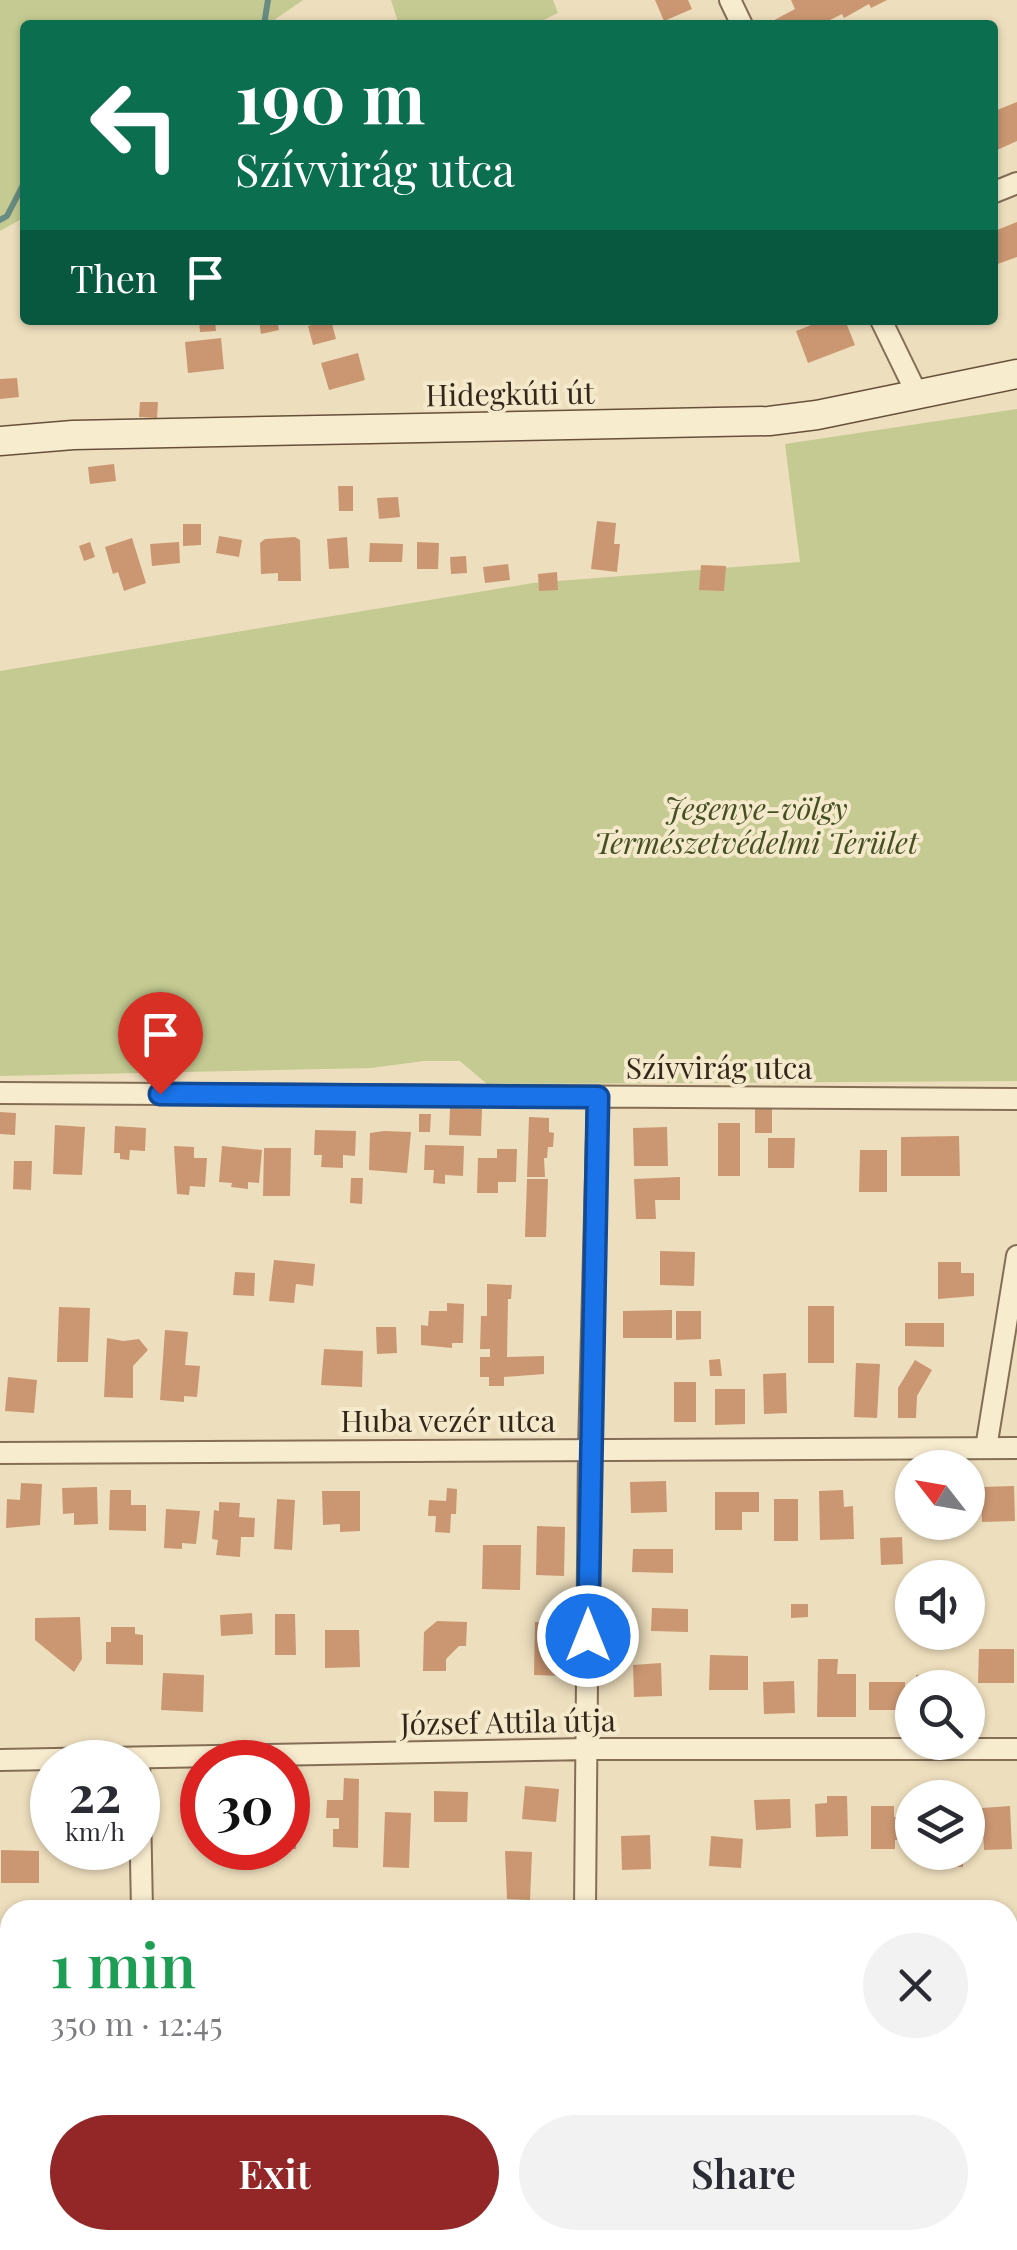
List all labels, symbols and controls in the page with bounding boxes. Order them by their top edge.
text: 190 m [235,48,425,142]
icon: left [70,60,200,190]
text: Szívvirág utca [235,138,515,198]
icon: arrive [178,250,233,305]
text: Then [70,252,158,303]
street label: Hidegkúti út [425,372,595,414]
park label: Jegenye-völgy Természetvédelmi Terület [594,788,920,862]
pin [118,992,203,1095]
icon: arrive [133,1007,188,1062]
street label: Szívvirág utca [626,1047,812,1087]
street label: Huba vezér utca [341,1400,555,1440]
north arrow [895,1450,985,1540]
map controls [895,1450,985,1870]
button: sound [895,1560,985,1650]
position arrow [536,1584,640,1688]
button: search [895,1670,985,1760]
street label: József Attila útja [399,1699,616,1743]
speed limit sign: 30 [180,1740,310,1870]
text: 22 [69,1759,121,1826]
button: layers [895,1780,985,1870]
text: km/h [65,1814,125,1847]
text: 1 min [50,1923,196,2003]
button: close [863,1933,968,2038]
text: 350 m · 12:45 [50,2001,222,2044]
button: Exit [50,2115,499,2230]
button: Share [519,2115,968,2230]

